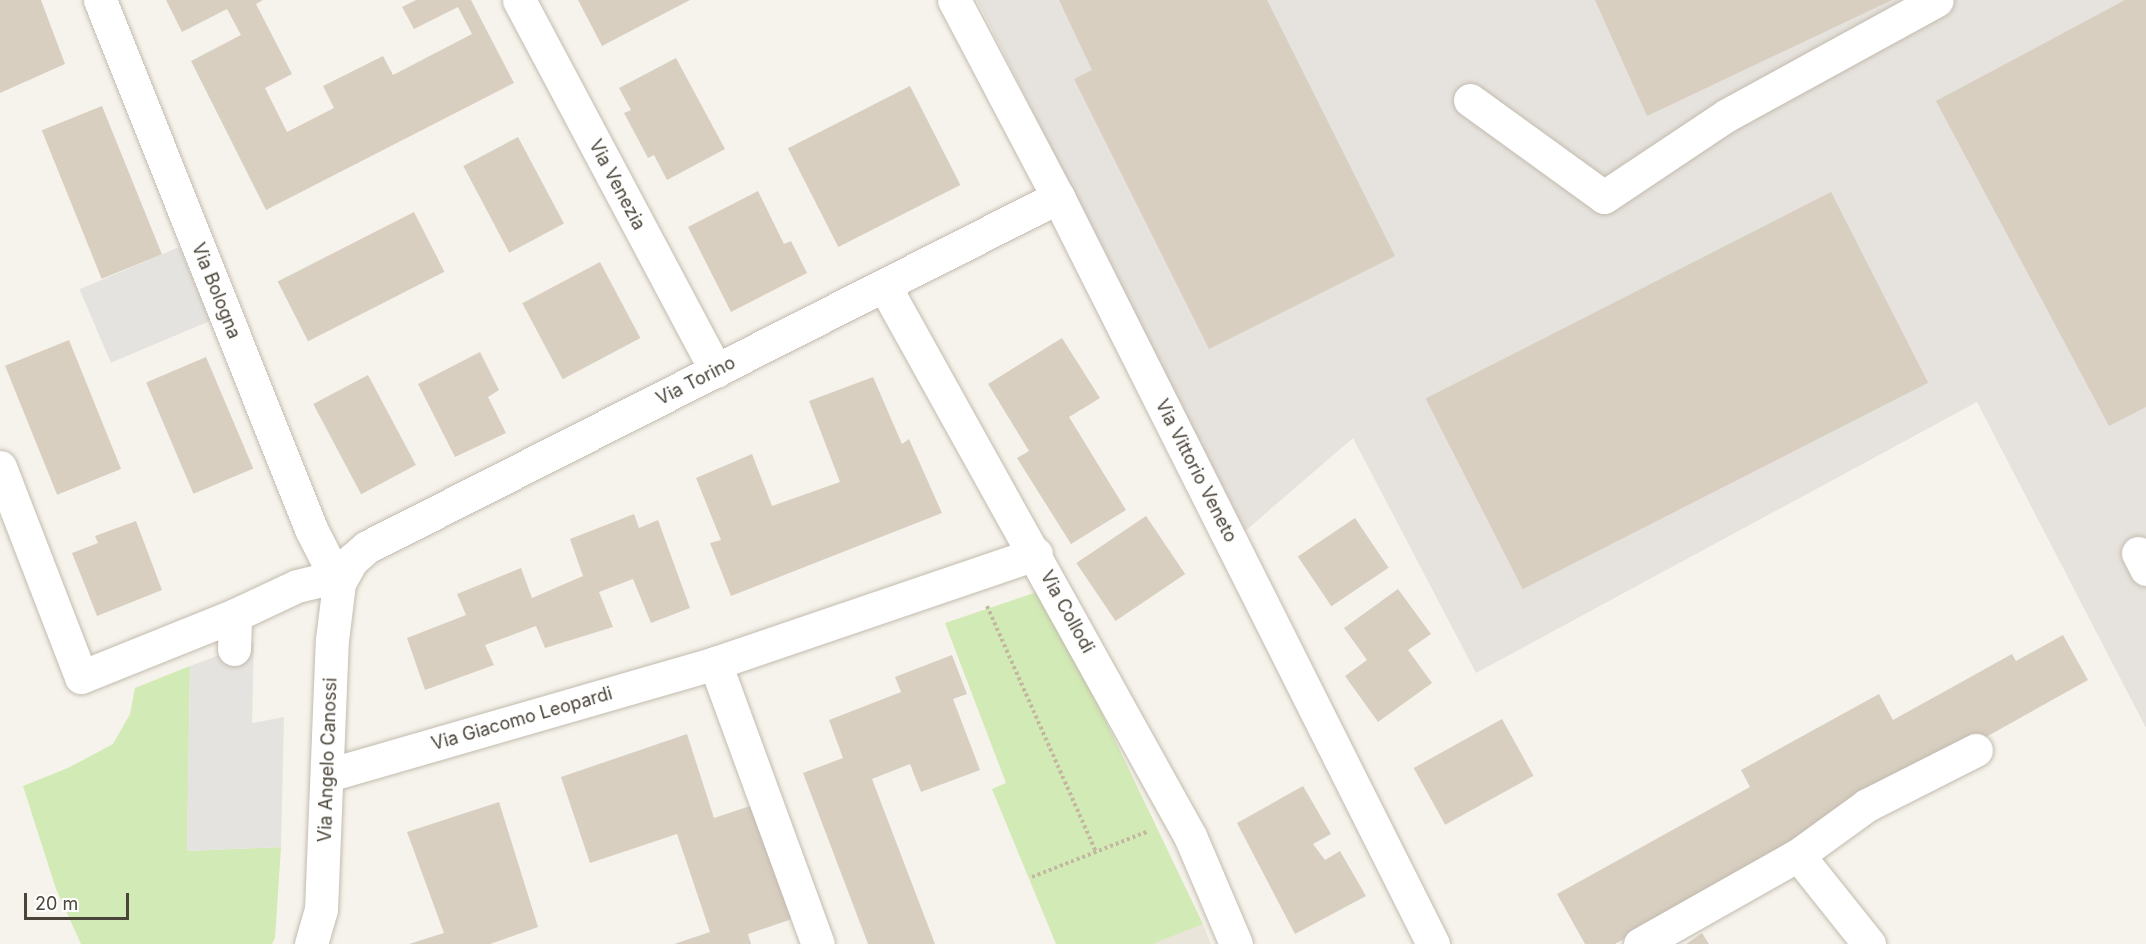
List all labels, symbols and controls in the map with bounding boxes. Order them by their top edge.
street label: Via Venezia [584,136,650,234]
street label: Via Bologna [187,240,245,342]
street label: Via Torino [653,352,739,410]
street label: Via Vittorio Veneto [1151,396,1241,546]
street label: Via Collodi [1036,567,1098,657]
street label: Via Angelo Canossi [314,677,342,843]
street label: Via Giacomo Leopardi [429,683,615,755]
scale bar [27,881,132,919]
text: 20 m [35,893,78,914]

